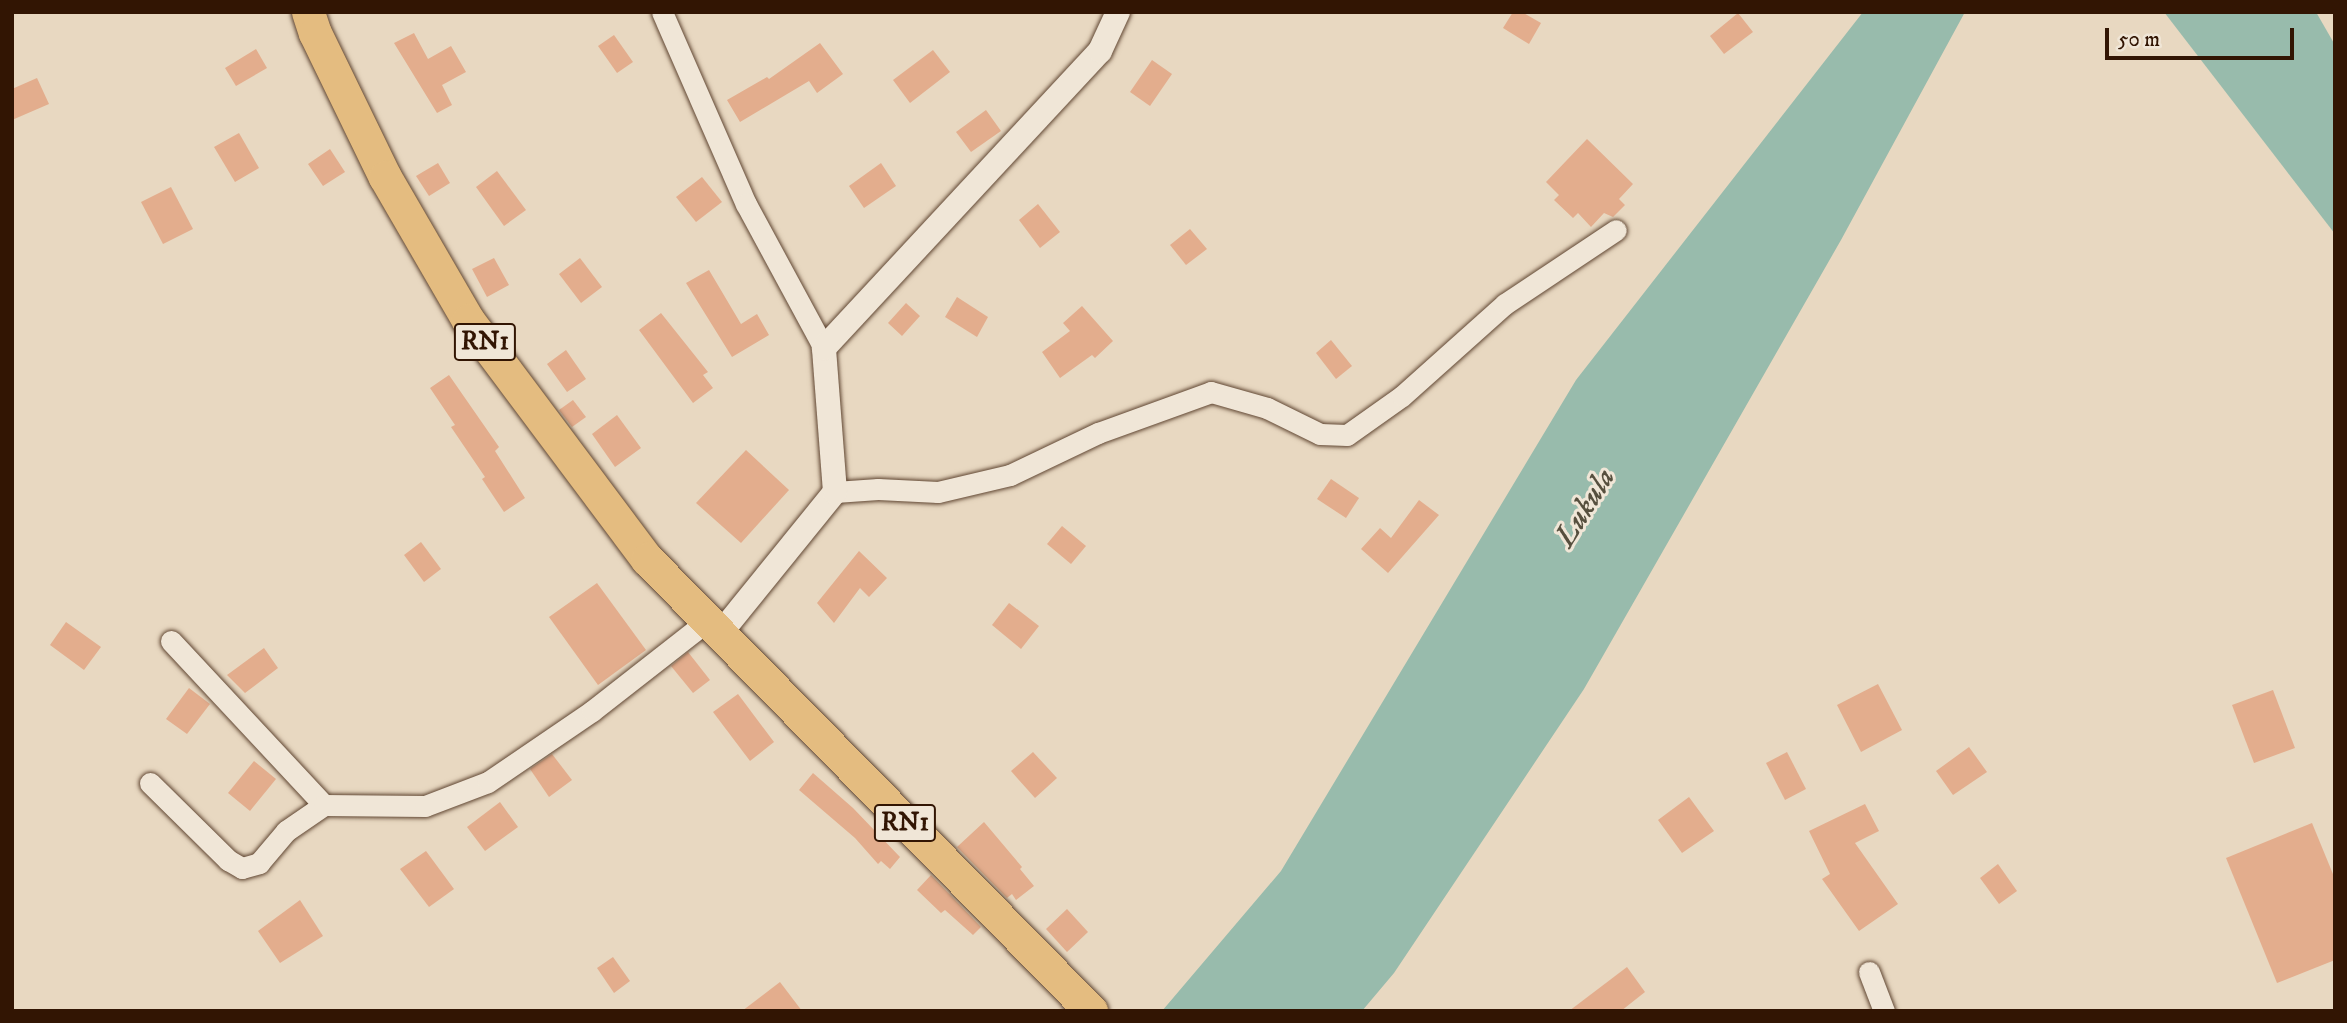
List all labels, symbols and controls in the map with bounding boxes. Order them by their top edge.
scale bar [2109,14,2298,58]
text: 50 m [2118,27,2160,53]
road number: RN1 [454,320,516,364]
water label: Lukula [1548,462,1624,554]
road number: RN1 [874,800,936,846]

